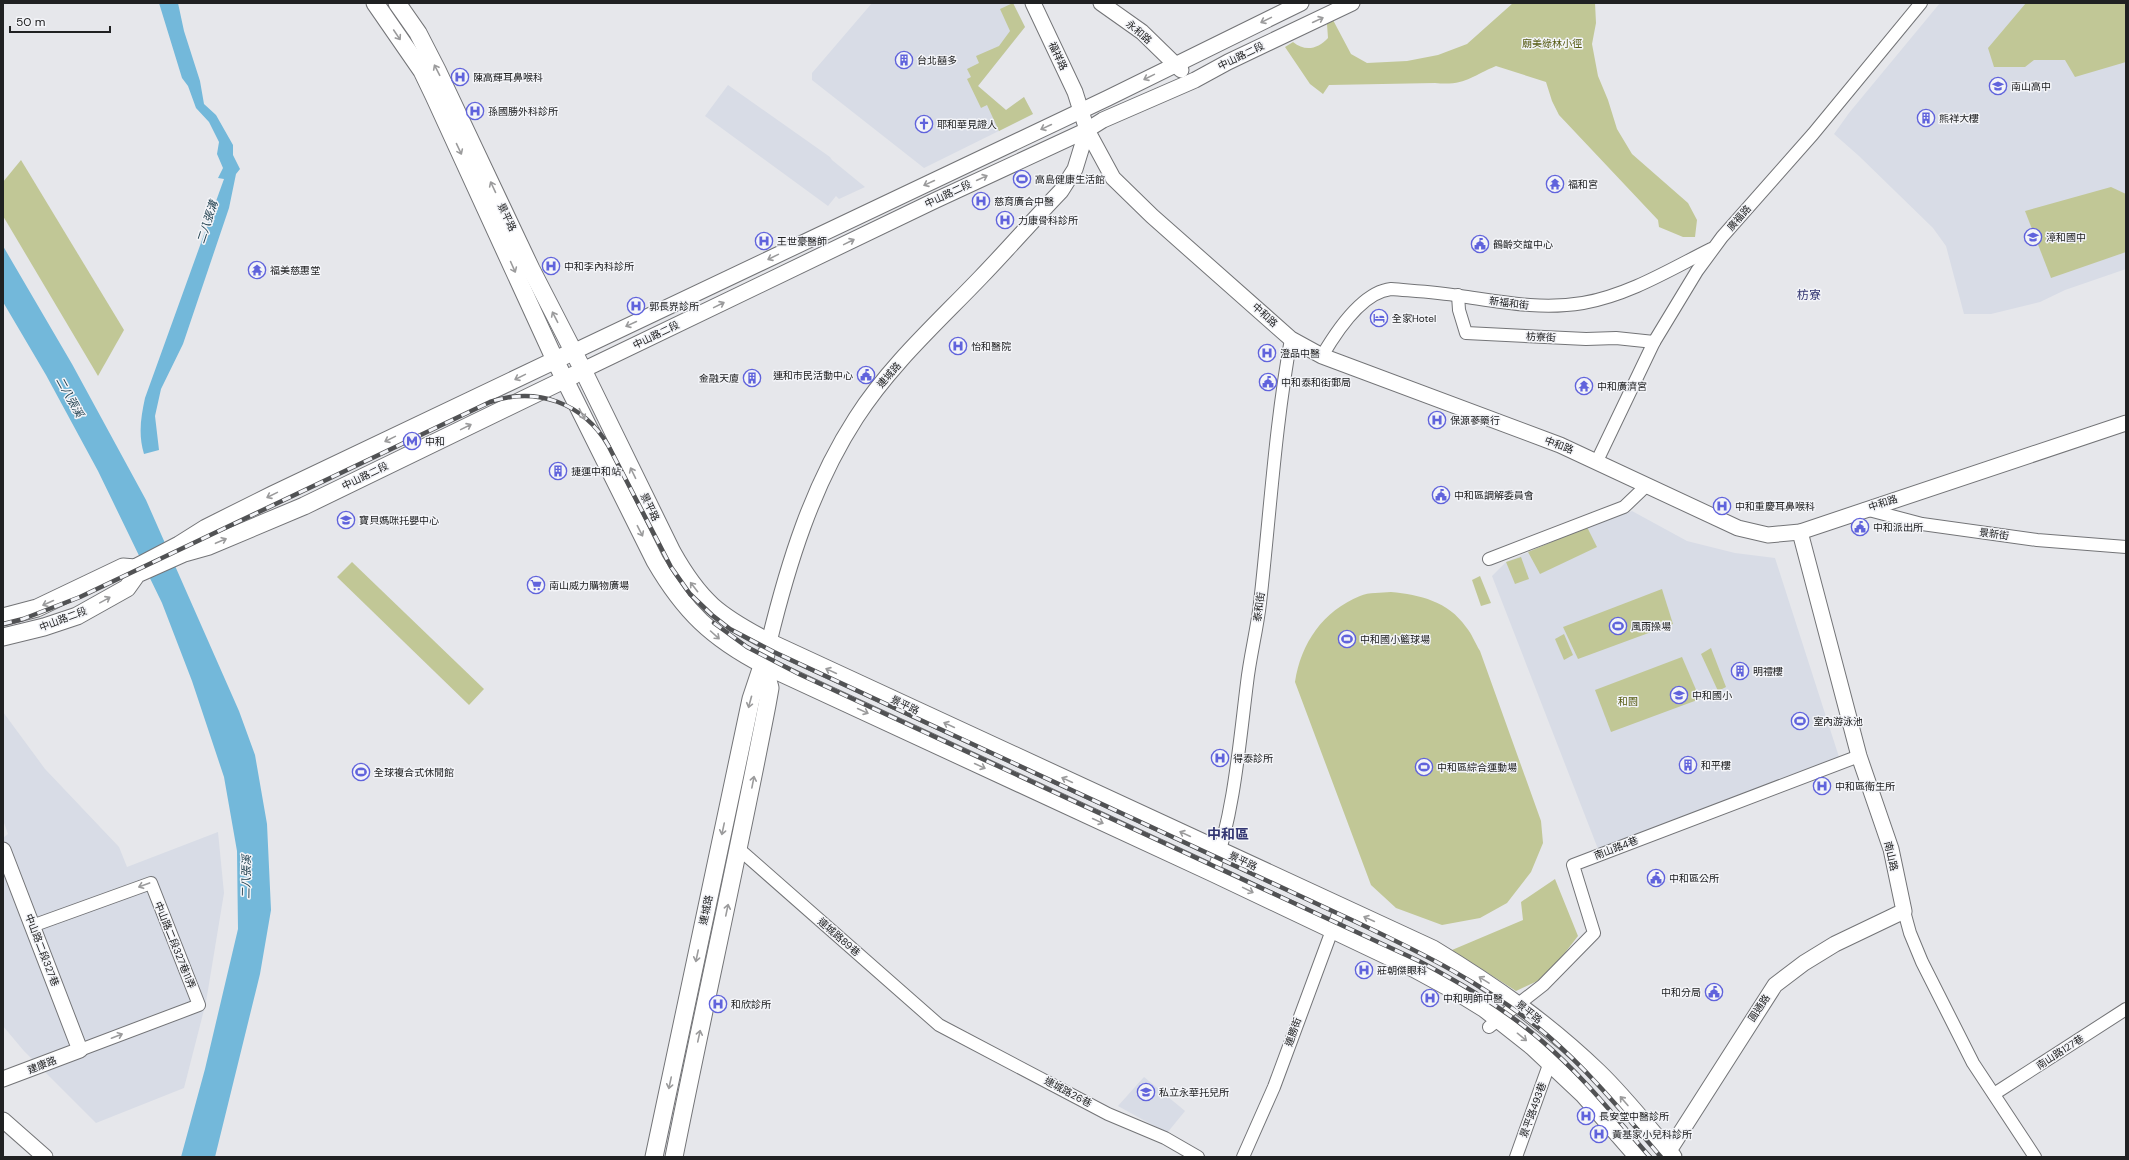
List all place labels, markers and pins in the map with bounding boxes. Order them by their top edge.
building icon: 台北囍多 [894,50,914,70]
place label: 台北囍多 [917,54,957,67]
hospital icon: 陳高輝耳鼻喉科 [450,67,470,87]
place label: 陳高輝耳鼻喉科 [473,71,543,84]
school or university icon: 南山高中 [1988,76,2008,96]
place label: 南山高中 [2011,80,2051,93]
hospital icon: 孫國勝外科診所 [465,101,485,121]
place label: 孫國勝外科診所 [488,105,558,118]
building icon: 熊祥大樓 [1916,108,1936,128]
place label: 熊祥大樓 [1939,112,1979,125]
church icon: 耶和華見證人 [914,114,934,134]
place label: 耶和華見證人 [937,118,997,131]
sports icon: 高島健康生活館 [1012,169,1032,189]
place label: 高島健康生活館 [1035,173,1105,186]
temple icon: 福和宮 [1545,174,1565,194]
place label: 福和宮 [1568,178,1598,191]
hospital icon: 慈育廣合中醫 [971,191,991,211]
place label: 慈育廣合中醫 [994,195,1054,208]
hospital icon: 力康骨科診所 [995,210,1015,230]
place label: 力康骨科診所 [1018,214,1078,227]
school or university icon: 漳和國中 [2023,227,2043,247]
hospital icon: 王世豪醫師 [754,231,774,251]
place label: 漳和國中 [2046,231,2086,244]
public building icon: 鶴齡交誼中心 [1470,234,1490,254]
place label: 王世豪醫師 [777,235,827,248]
place label: 鶴齡交誼中心 [1493,238,1553,251]
hospital icon: 中和李內科診所 [541,256,561,276]
temple icon: 福美慈惠堂 [247,260,267,280]
place label: 中和李內科診所 [564,260,634,273]
place label: 福美慈惠堂 [270,264,320,277]
hospital icon: 郭長界診所 [626,296,646,316]
place label: 郭長界診所 [649,300,699,313]
hotel icon: 全家Hotel [1369,308,1389,328]
place label: 全家Hotel [1392,312,1436,325]
hospital icon: 怡和醫院 [948,336,968,356]
place label: 怡和醫院 [971,340,1011,353]
hospital icon: 澄品中醫 [1257,343,1277,363]
place label: 澄品中醫 [1280,347,1320,360]
public building icon: 連和市民活動中心 [856,365,876,385]
building icon: 金融天廈 [742,368,762,388]
place label: 連和市民活動中心 [773,369,853,382]
place label: 金融天廈 [699,372,739,385]
public building icon: 中和泰和街郵局 [1258,372,1278,392]
place label: 中和泰和街郵局 [1281,376,1351,389]
temple icon: 中和廣濟宮 [1574,376,1594,396]
place label: 中和廣濟宮 [1597,380,1647,393]
hospital icon: 保源蔘藥行 [1427,410,1447,430]
place label: 保源蔘藥行 [1450,414,1500,427]
metro station icon: 中和 [402,431,422,451]
place label: 中和 [425,435,445,448]
building icon: 捷運中和站 [548,461,568,481]
place label: 捷運中和站 [571,465,621,478]
public building icon: 中和區調解委員會 [1431,485,1451,505]
place label: 中和區調解委員會 [1454,489,1534,502]
hospital icon: 中和重慶耳鼻喉科 [1712,496,1732,516]
place label: 中和重慶耳鼻喉科 [1735,500,1815,513]
school or university icon: 寶貝媽咪托嬰中心 [336,510,356,530]
place label: 寶貝媽咪托嬰中心 [359,514,439,527]
public building icon: 中和派出所 [1850,517,1870,537]
place label: 中和派出所 [1873,521,1923,534]
supermarket icon: 南山威力購物廣場 [526,575,546,595]
place label: 南山威力購物廣場 [549,579,629,592]
sports icon: 風雨操場 [1608,616,1628,636]
place label: 風雨操場 [1631,620,1671,633]
sports icon: 中和國小籃球場 [1337,629,1357,649]
place label: 中和國小籃球場 [1360,633,1430,646]
building icon: 明禮樓 [1730,661,1750,681]
place label: 明禮樓 [1753,665,1783,678]
school or university icon: 中和國小 [1669,685,1689,705]
place label: 中和國小 [1692,689,1732,702]
sports icon: 室內游泳池 [1790,711,1810,731]
place label: 室內游泳池 [1813,715,1863,728]
hospital icon: 得泰診所 [1210,748,1230,768]
place label: 得泰診所 [1233,752,1273,765]
building icon: 和平樓 [1678,755,1698,775]
sports icon: 中和區綜合運動場 [1414,757,1434,777]
place label: 和平樓 [1701,759,1731,772]
place label: 中和區綜合運動場 [1437,761,1517,774]
sports icon: 全球複合式休閒館 [351,762,371,782]
place label: 全球複合式休閒館 [374,766,454,779]
hospital icon: 中和區衛生所 [1812,776,1832,796]
place label: 中和區衛生所 [1835,780,1895,793]
public building icon: 中和區公所 [1646,868,1666,888]
place label: 中和區公所 [1669,872,1719,885]
hospital icon: 莊朝傑眼科 [1354,960,1374,980]
place label: 莊朝傑眼科 [1377,964,1427,977]
public building icon: 中和分局 [1704,982,1724,1002]
place label: 中和分局 [1661,986,1701,999]
hospital icon: 中和明師中醫 [1420,988,1440,1008]
place label: 中和明師中醫 [1443,992,1503,1005]
hospital icon: 和欣診所 [708,994,728,1014]
place label: 和欣診所 [731,998,771,1011]
school or university icon: 私立永華托兒所 [1136,1082,1156,1102]
place label: 私立永華托兒所 [1159,1086,1229,1099]
hospital icon: 長安堂中醫診所 [1576,1106,1596,1126]
place label: 長安堂中醫診所 [1599,1110,1669,1123]
hospital icon: 黃基家小兒科診所 [1589,1124,1609,1144]
place label: 黃基家小兒科診所 [1612,1128,1692,1141]

